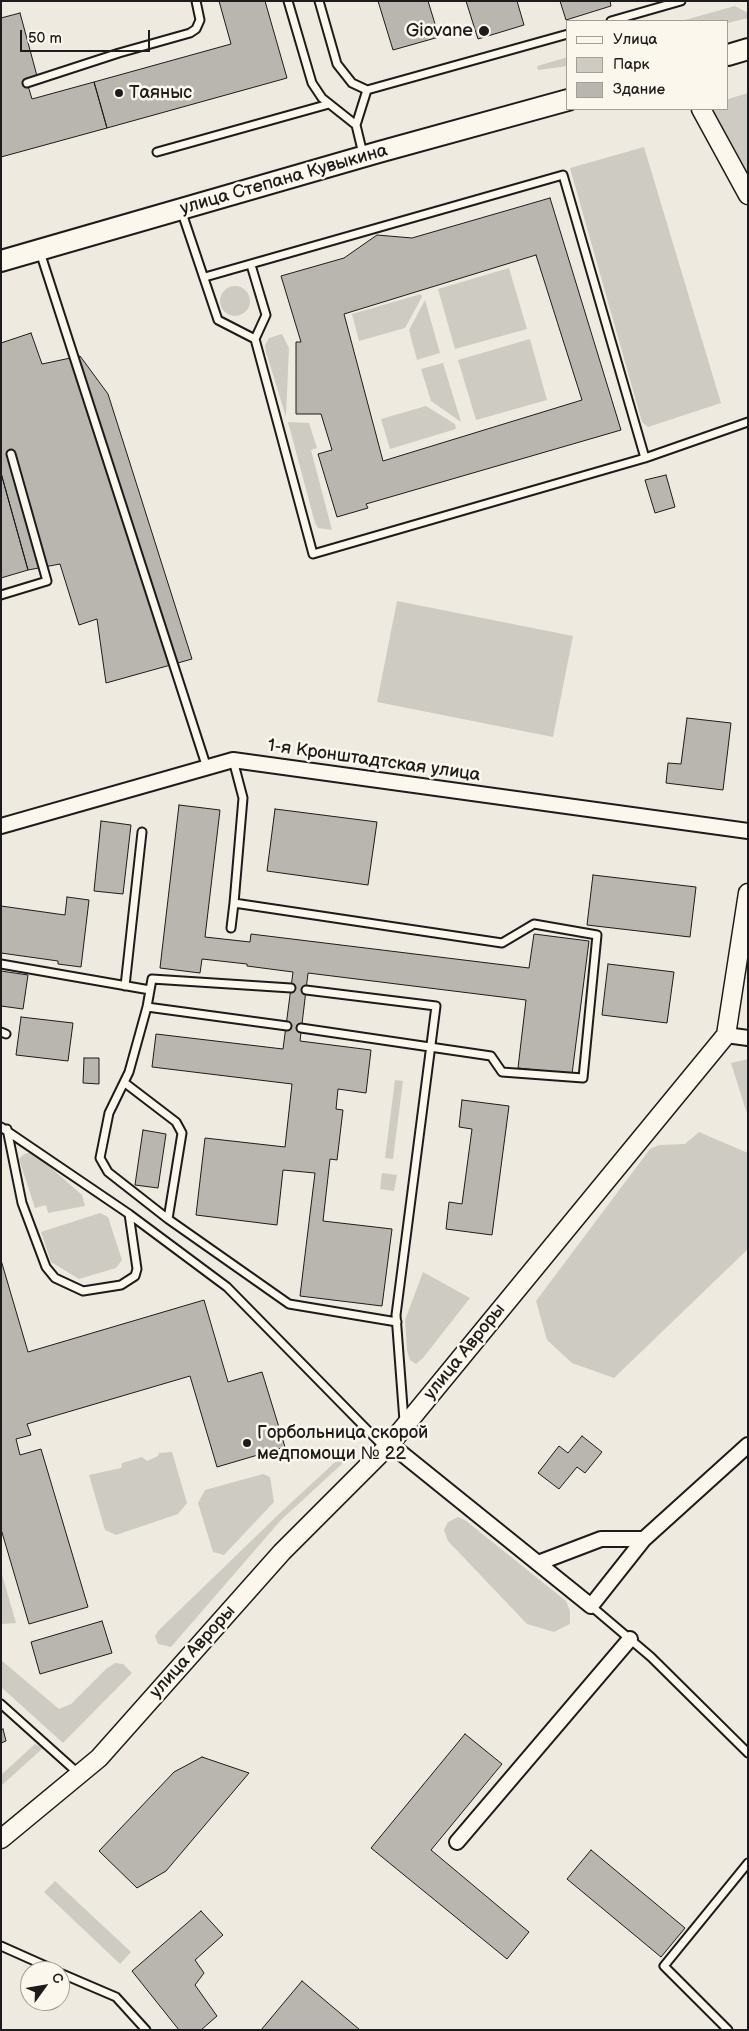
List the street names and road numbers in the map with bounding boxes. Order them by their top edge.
street label: улица Степана Кувыкина [178,140,390,220]
street label: 1-я Кронштадтская улица [266,735,482,787]
street label: улица Авроры [420,1299,510,1405]
street label: улица Авроры [146,1601,240,1703]

